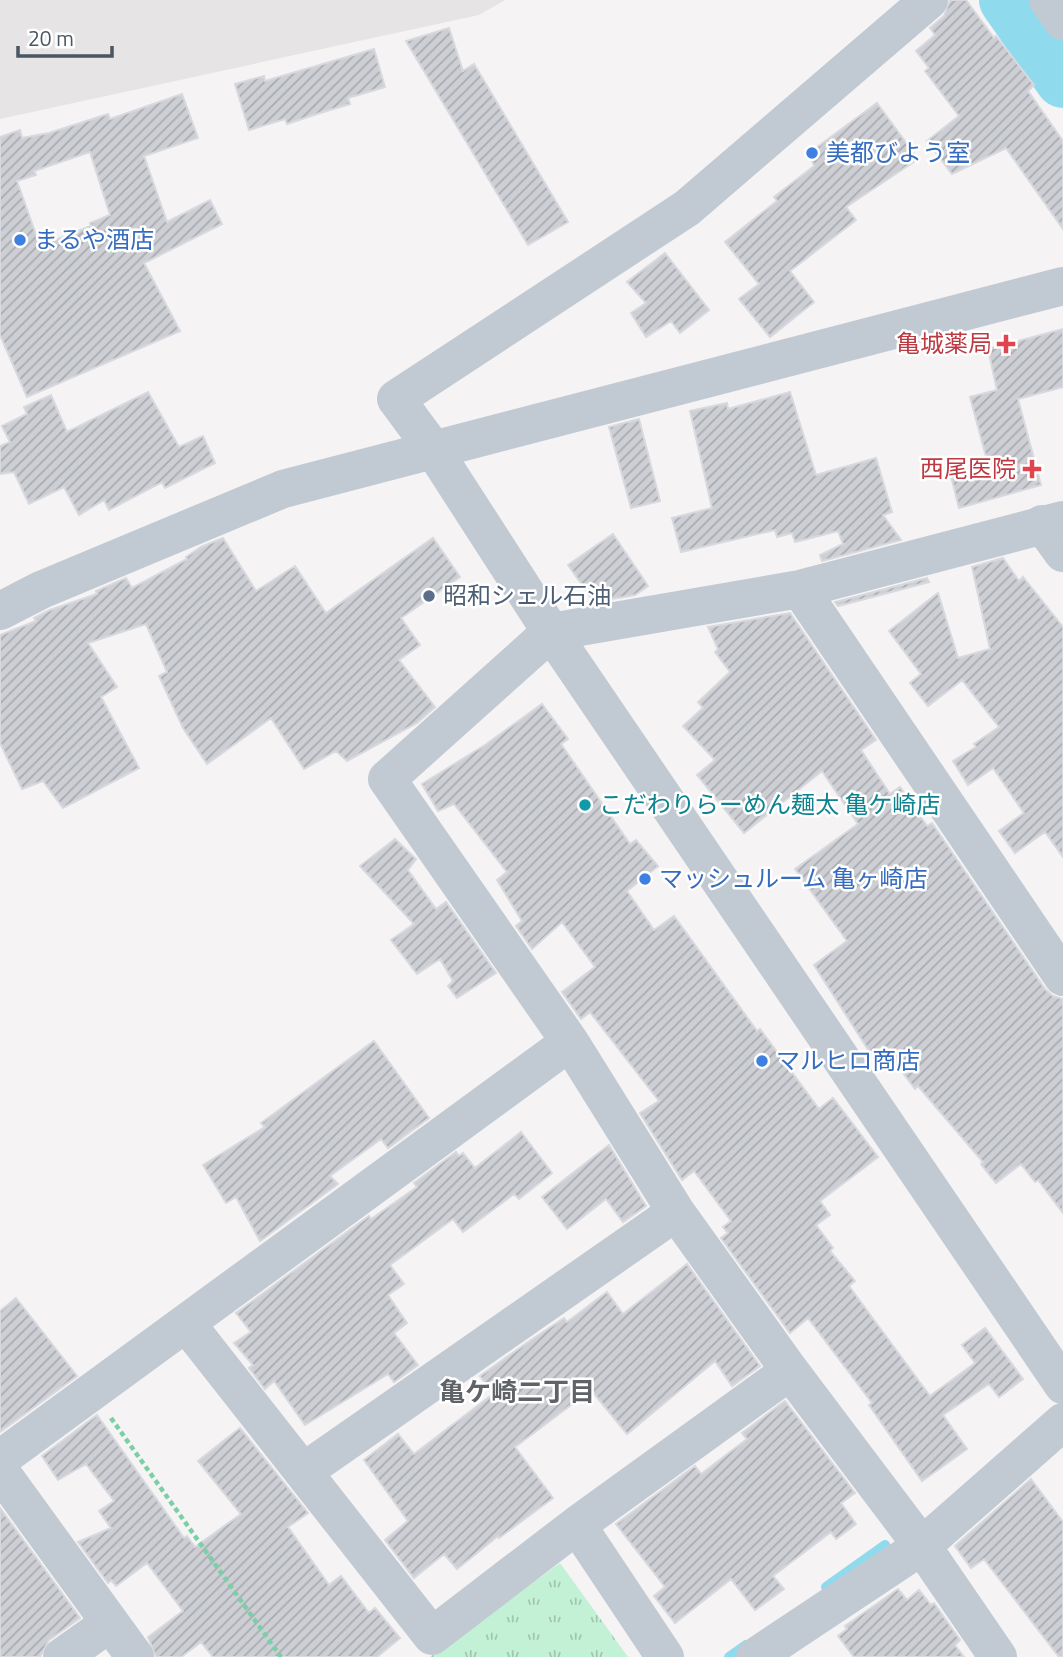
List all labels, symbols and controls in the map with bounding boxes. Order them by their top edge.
scale bar [18,14,112,58]
text: 20 m [28,22,74,54]
place label: 美都びよう室 [826,134,970,170]
marker: 美都びよう室 [804,145,820,161]
place label: まるや酒店 [34,221,154,257]
marker: まるや酒店 [12,232,28,248]
place label: 亀城薬局 [896,325,992,361]
marker: 亀城薬局 [998,336,1014,352]
place label: 西尾医院 [920,450,1016,486]
marker: 西尾医院 [1022,459,1042,479]
place label: 昭和シェル石油 [443,577,611,613]
marker: 昭和シェル石油 [421,588,437,604]
place label: こだわりらーめん麺太 亀ケ崎店 [599,786,940,822]
marker: こだわりらーめん麺太 亀ケ崎店 [577,797,593,813]
place label: マッシュルーム 亀ヶ崎店 [659,860,928,896]
marker: マッシュルーム 亀ヶ崎店 [637,871,653,887]
place label: マルヒロ商店 [776,1042,920,1078]
marker: マルヒロ商店 [754,1053,770,1069]
district label: 亀ケ崎二丁目 [439,1372,595,1411]

